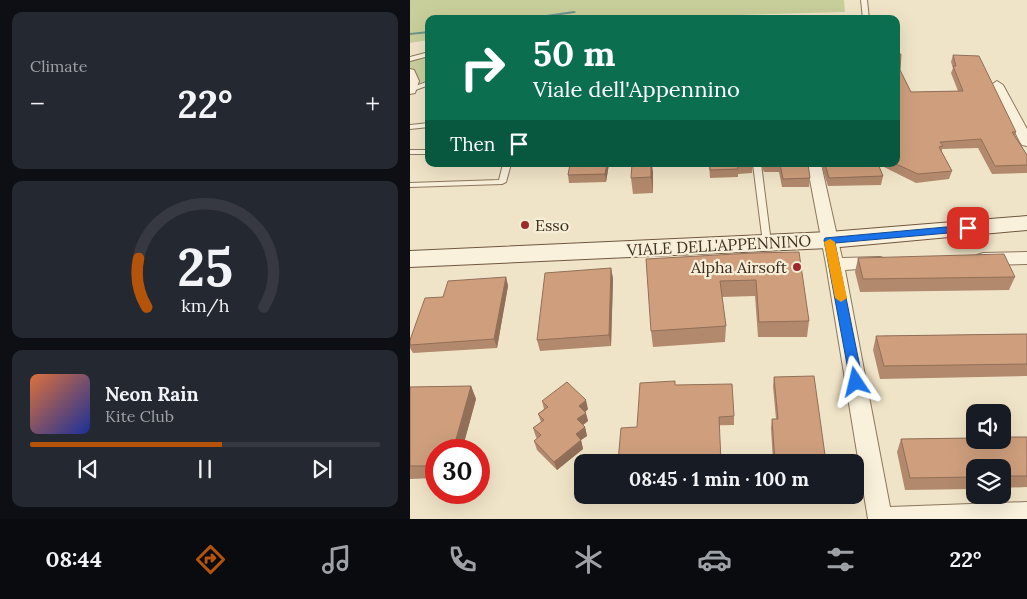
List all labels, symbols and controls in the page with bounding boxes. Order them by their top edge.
text: 50 m [533,31,616,76]
icon: right [450,35,515,100]
text: Climate [30,56,87,76]
text: Viale dell'Appennino [533,75,740,103]
text: 22° [177,80,233,128]
text: − [30,86,45,122]
text: + [365,86,380,122]
icon: arrive [505,130,533,158]
text: Then [450,132,495,156]
pin [947,207,989,249]
icon: arrive [954,214,982,242]
place label: Esso [535,215,569,235]
marker: Esso [519,219,531,231]
street label: VIALE DELL'APPENNINO [625,230,812,260]
text: 25 [177,234,233,300]
place label: Alpha Airsoft [690,257,788,277]
marker: Alpha Airsoft [791,261,803,273]
text: km/h [181,294,229,317]
position arrow [829,355,881,407]
text: Neon Rain [105,382,199,406]
map controls [966,404,1011,504]
button: sound [966,404,1011,449]
text: Kite Club [105,406,174,426]
speed limit sign: 30 [425,439,490,504]
icon: previous [74,455,102,483]
icon: pause [191,455,219,483]
icon: next [308,455,336,483]
button: layers [966,459,1011,504]
text: 08:45 · 1 min · 100 m [629,467,809,491]
icon: directions [193,542,228,577]
icon: music [319,542,354,577]
icon: phone [445,542,480,577]
icon: climate [571,542,606,577]
icon: car [697,542,732,577]
icon: filters [823,542,858,577]
text: 08:44 [46,545,102,573]
text: 22° [950,545,981,573]

